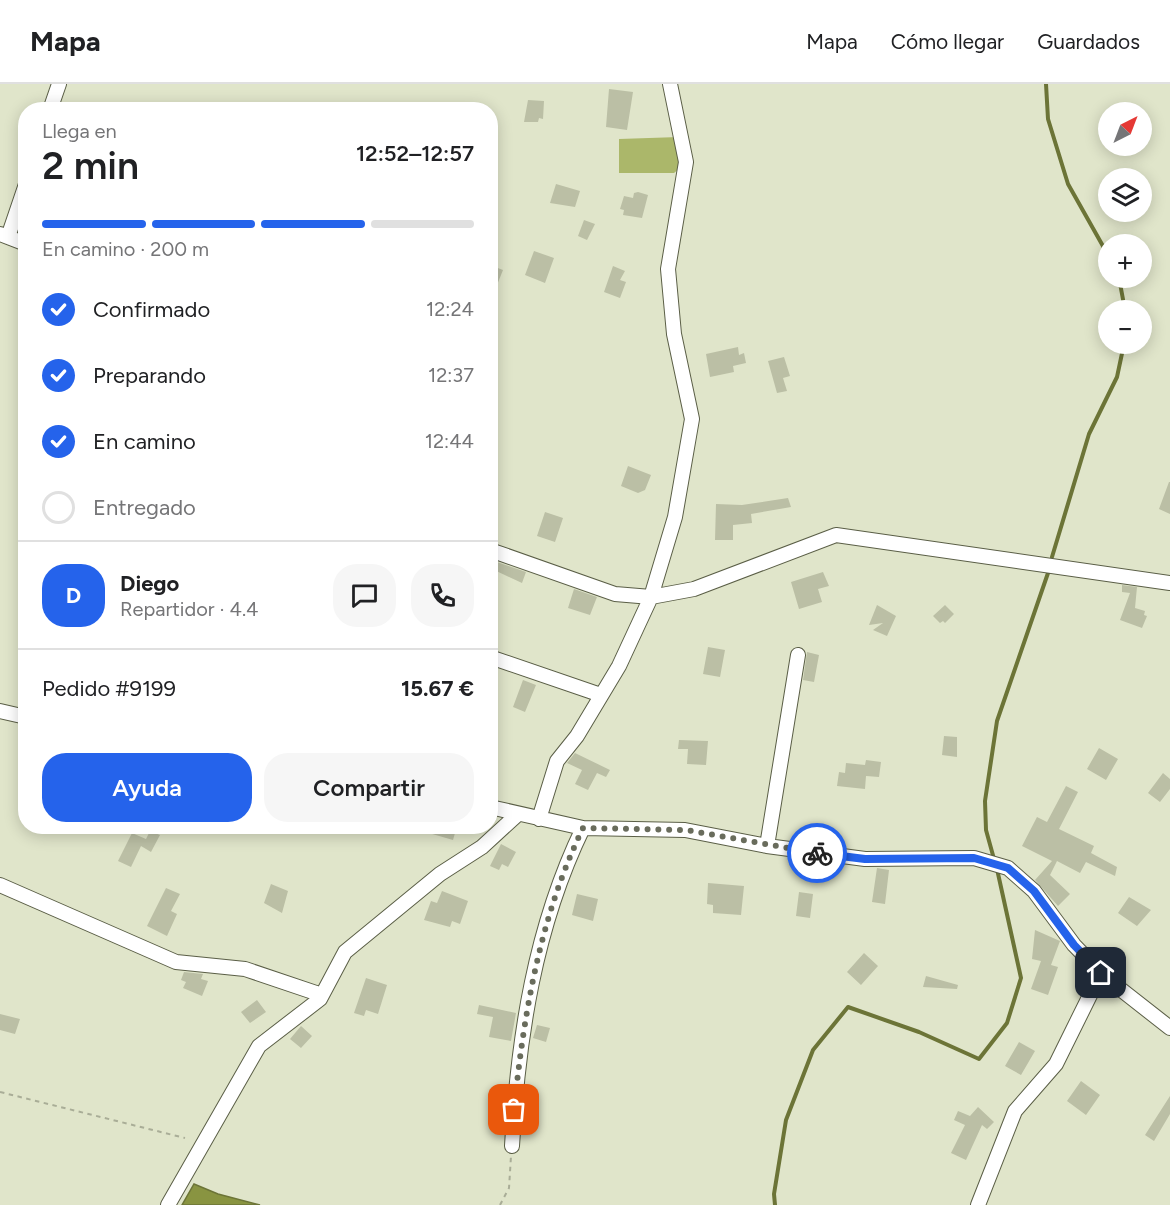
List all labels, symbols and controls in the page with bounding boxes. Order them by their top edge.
text: Mapa [30,24,101,58]
text: Mapa [806,29,858,54]
text: Cómo llegar [891,29,1004,54]
text: Guardados [1037,29,1140,54]
north arrow [1098,102,1152,156]
map controls [1098,102,1152,354]
text: Llega en [42,119,117,143]
text: 12:52–12:57 [356,140,474,167]
text: 2 min [42,142,139,189]
button: layers [1098,168,1152,222]
button: + [1098,234,1152,288]
text: En camino · 200 m [42,237,209,261]
icon: check [42,293,75,326]
text: Confirmado [93,296,210,323]
text: 12:24 [426,297,474,321]
button: − [1098,300,1152,354]
icon: check [42,359,75,392]
text: Preparando [93,362,206,389]
text: 12:37 [428,363,474,387]
icon: check [42,425,75,458]
text: En camino [93,428,196,455]
text: 12:44 [425,429,474,453]
text: Entregado [93,494,196,521]
button: chat [333,564,396,627]
button: phone [411,564,474,627]
text: Diego [120,570,179,597]
text: D [66,582,81,609]
text: Repartidor · 4.4 [120,597,258,621]
text: Pedido #9199 [42,675,176,702]
text: 15.67 € [401,675,474,702]
button: Ayuda [42,753,252,822]
button: Compartir [264,753,474,822]
courier [787,823,847,883]
icon: bike [801,837,834,870]
pin [1075,947,1126,998]
icon: home [1084,956,1117,989]
pin [488,1084,539,1135]
icon: bag [497,1093,530,1126]

